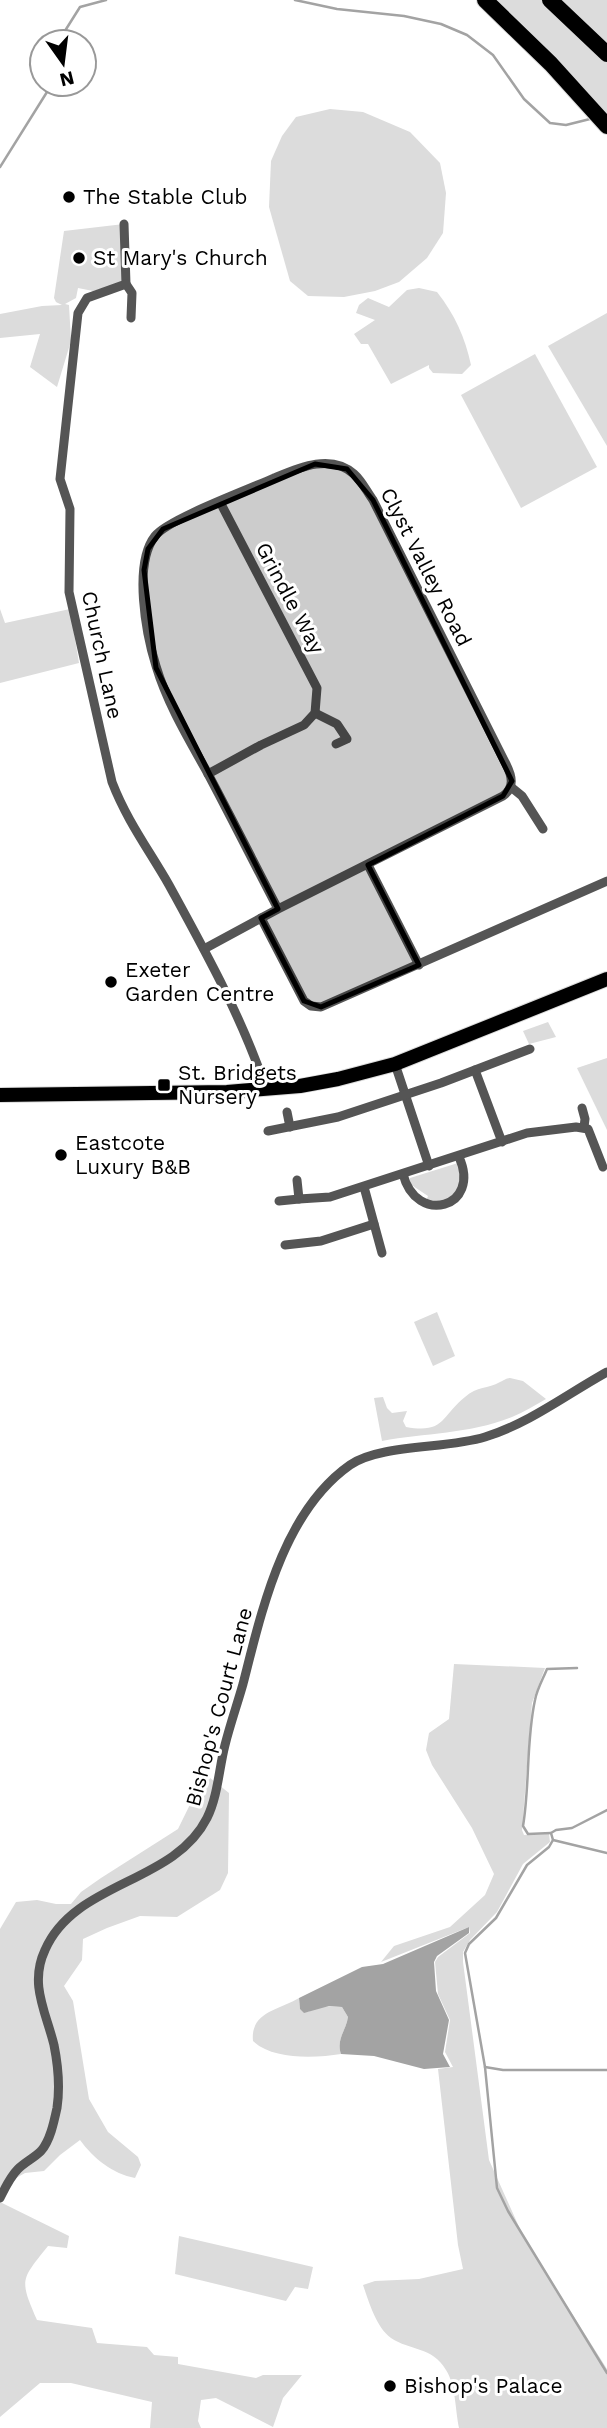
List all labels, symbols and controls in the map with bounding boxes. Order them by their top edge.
north arrow [28,28,98,98]
text: N [57,66,77,92]
place label: The Stable Club [83,184,248,209]
marker: The Stable Club [61,189,77,205]
place label: St Mary's Church [93,245,268,270]
marker: St Mary's Church [71,250,87,266]
street label: Clyst Valley Road [376,483,477,650]
street label: Grindle Way [251,538,330,658]
street label: Church Lane [77,589,128,721]
place label: Exeter Garden Centre [125,957,274,1006]
marker: Exeter Garden Centre [103,974,119,990]
place label: St. Bridgets Nursery [178,1060,297,1109]
marker: St. Bridgets Nursery [156,1077,172,1093]
place label: Eastcote Luxury B&B [75,1130,191,1179]
marker: Eastcote Luxury B&B [53,1147,69,1163]
street label: Bishop's Court Lane [180,1605,257,1809]
place label: Bishop's Palace [404,2373,563,2398]
marker: Bishop's Palace [382,2378,398,2394]

